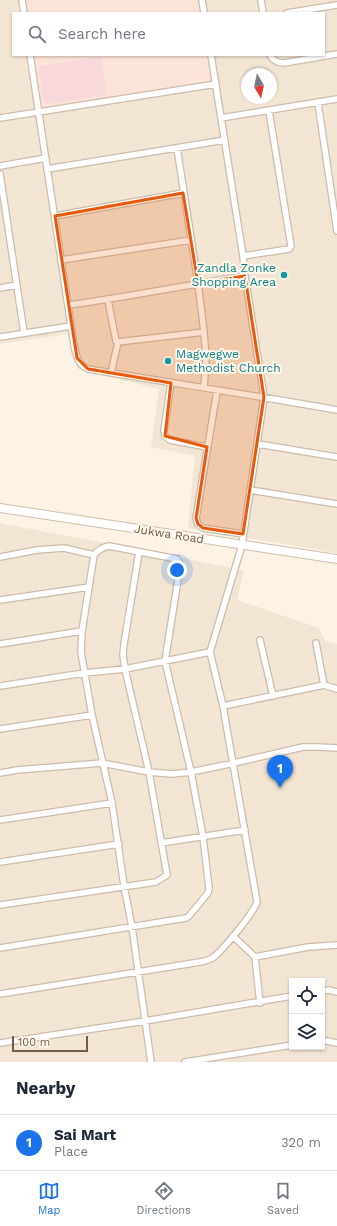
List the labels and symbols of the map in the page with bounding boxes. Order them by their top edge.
north arrow [241,68,277,104]
place label: Zandla Zonke Shopping Area [192,261,276,289]
marker: Zandla Zonke Shopping Area [279,270,289,280]
place label: Magwegwe Methodist Church [176,347,281,375]
marker: Magwegwe Methodist Church [163,356,173,366]
street label: Jukwa Road [133,522,205,546]
your location [167,560,187,580]
pin: 1 [267,755,293,788]
scale bar [12,1034,88,1053]

